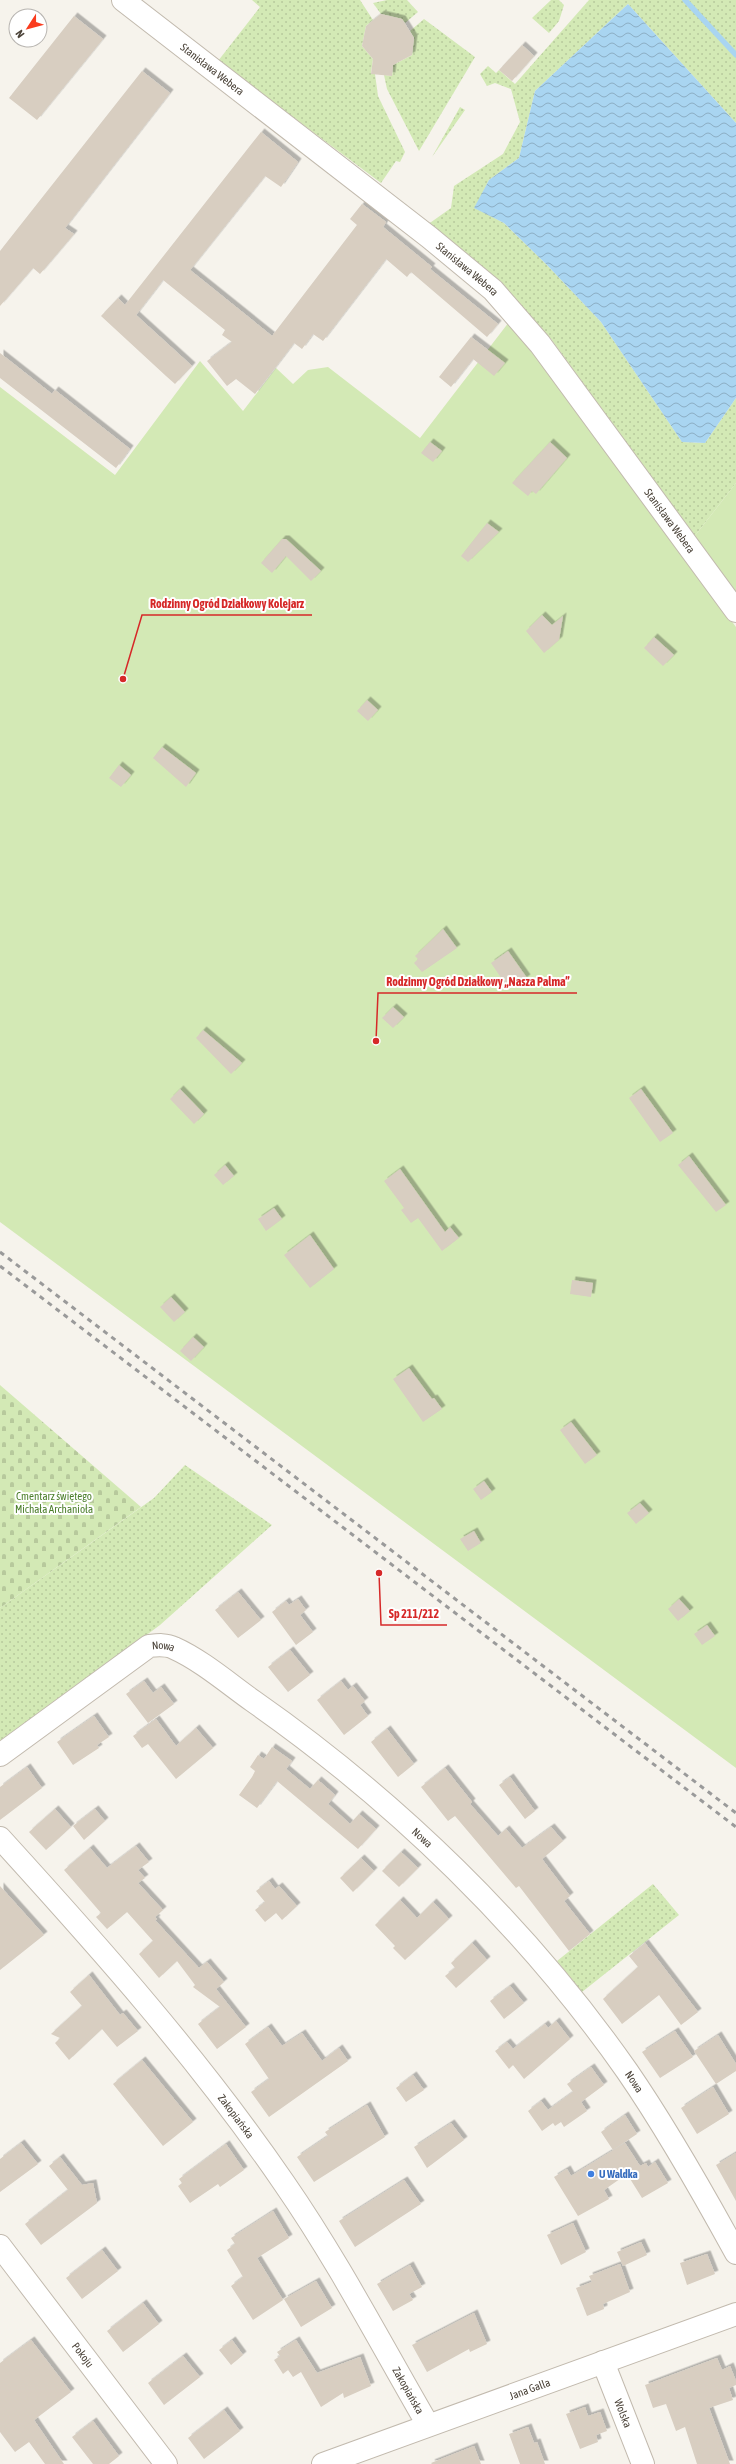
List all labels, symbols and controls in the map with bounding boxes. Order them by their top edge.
north arrow [8,8,48,48]
text: N [13,28,27,40]
street label: Stanisława Webera [178,41,246,97]
street label: Stanisława Webera [434,240,501,298]
street label: Stanisława Webera [642,486,697,555]
callout: Rodzinny Ogród Działkowy Kolejarz [142,591,312,615]
text: Rodzinny Ogród Działkowy Kolejarz [150,597,305,611]
callout: Rodzinny Ogród Działkowy „Nasza Palma” [378,969,577,993]
text: Rodzinny Ogród Działkowy „Nasza Palma” [386,975,571,989]
park label: Cmentarz świętego Michała Archanioła [15,1490,93,1515]
callout: Sp 211/212 [381,1601,447,1625]
text: Sp 211/212 [389,1607,439,1621]
street label: Nowa [151,1639,177,1654]
street label: Nowa [410,1825,435,1850]
street label: Nowa [623,2069,646,2095]
street label: Zakopiańska [216,2092,256,2141]
place label: U Waldka [599,2168,638,2180]
marker: U Waldka [586,2169,596,2179]
street label: Pokoju [70,2340,96,2370]
street label: Zakopiańska [390,2365,426,2416]
street label: Jana Galla [508,2376,552,2402]
street label: Wolska [612,2397,634,2429]

